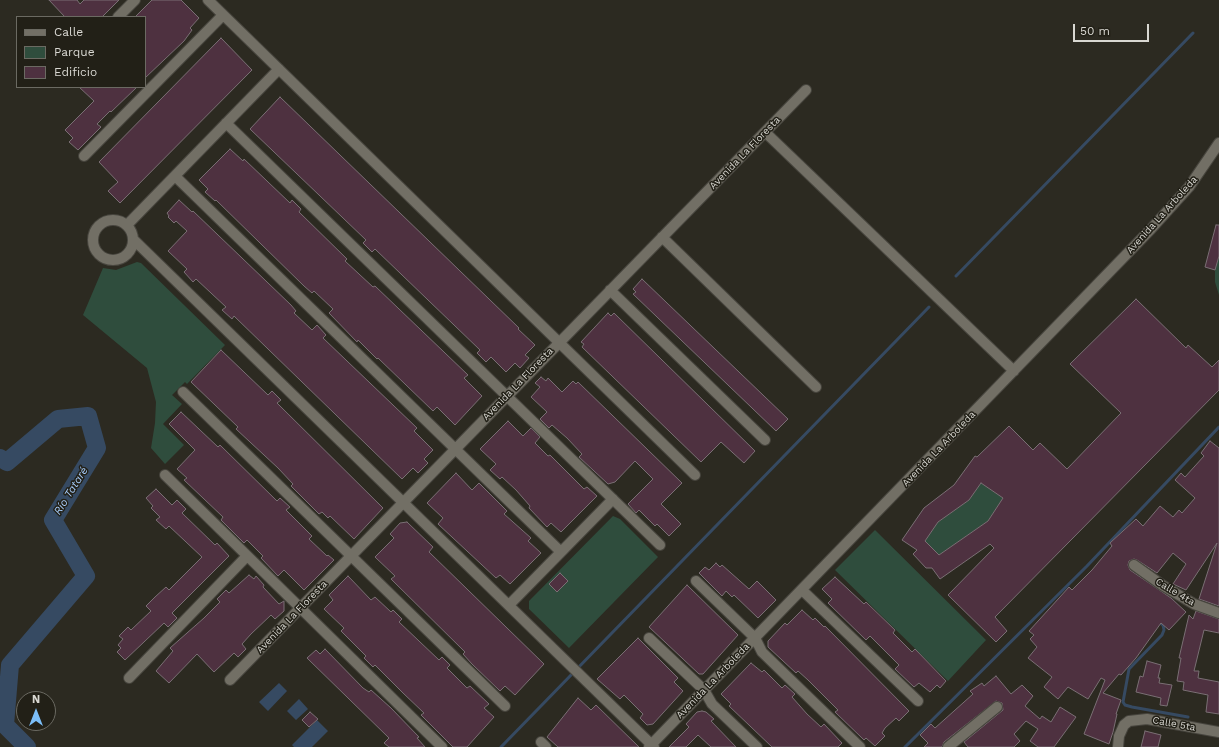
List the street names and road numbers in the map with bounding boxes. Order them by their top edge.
street label: Avenida La Floresta [707,114,783,192]
street label: Avenida La Arboleda [1124,174,1200,256]
street label: Avenida La Floresta [480,345,556,423]
street label: Avenida La Arboleda [900,409,978,489]
street label: Calle 4ta [1153,576,1197,608]
street label: Avenida La Floresta [254,578,330,656]
street label: Avenida La Arboleda [674,641,752,721]
street label: Calle 5ta [1152,714,1196,734]

